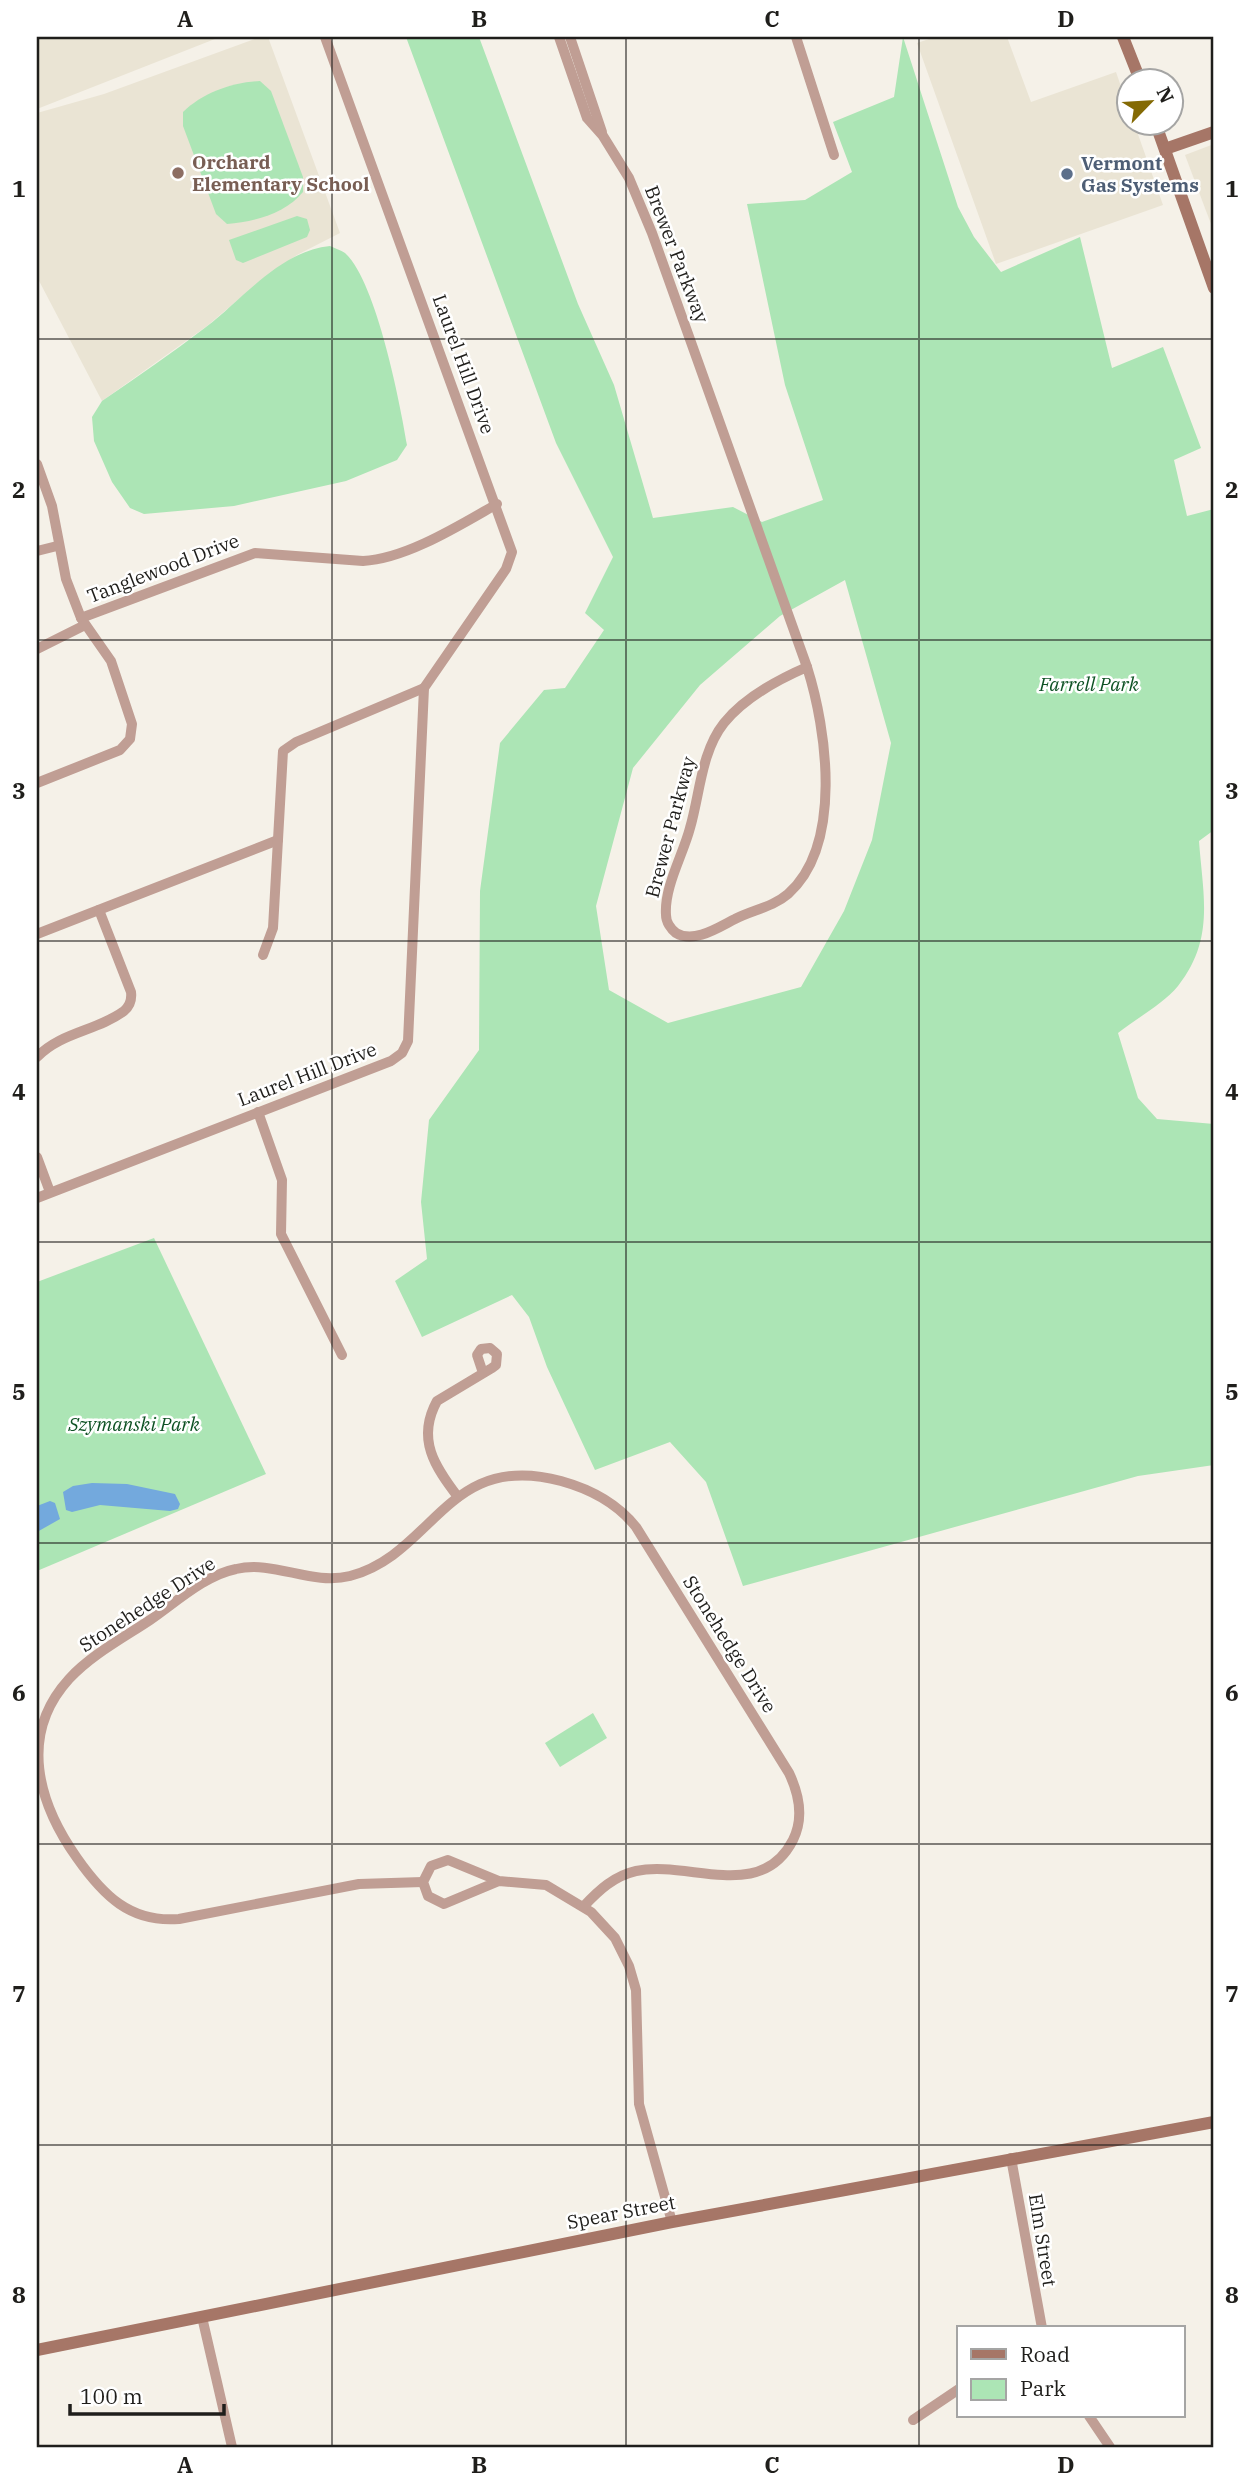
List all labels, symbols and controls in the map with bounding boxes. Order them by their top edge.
text: A [177,3,193,33]
text: B [471,3,487,33]
text: C [764,3,780,33]
text: D [1057,3,1075,33]
north arrow [1114,66,1184,136]
text: N [1151,83,1179,107]
place label: Orchard Elementary School [192,150,369,196]
place label: Vermont Gas Systems [1081,151,1199,197]
marker: Orchard Elementary School [170,165,186,181]
marker: Vermont Gas Systems [1059,166,1075,182]
text: 1 [12,173,26,203]
text: 1 [1225,173,1239,203]
street label: Brewer Parkway [640,182,715,327]
street label: Laurel Hill Drive [428,291,500,437]
text: 2 [12,474,26,504]
text: 2 [1225,474,1239,504]
street label: Tanglewood Drive [84,528,242,608]
park label: Farrell Park [1038,672,1140,696]
street label: Brewer Parkway [640,753,701,900]
text: 3 [12,775,26,805]
text: 3 [1225,775,1239,805]
street label: Laurel Hill Drive [234,1037,380,1111]
text: 4 [12,1076,26,1106]
text: 4 [1225,1076,1239,1106]
text: 5 [12,1376,26,1406]
text: 5 [1225,1376,1239,1406]
park label: Szymanski Park [67,1412,201,1436]
street label: Stonehedge Drive [74,1551,220,1657]
street label: Stonehedge Drive [678,1571,782,1717]
text: 6 [12,1677,26,1707]
text: 6 [1225,1677,1239,1707]
text: 7 [12,1978,26,2008]
text: 7 [1225,1978,1239,2008]
street label: Spear Street [565,2190,677,2234]
street label: Elm Street [1024,2192,1062,2288]
text: 8 [12,2279,26,2309]
text: 8 [1225,2279,1239,2309]
legend [957,2326,1184,2418]
text: Road [1020,2340,1070,2368]
scale bar [70,2372,224,2416]
text: Park [1020,2374,1067,2402]
text: 100 m [80,2382,143,2410]
text: A [177,2449,193,2479]
text: B [471,2449,487,2479]
text: C [764,2449,780,2479]
text: D [1057,2449,1075,2479]

